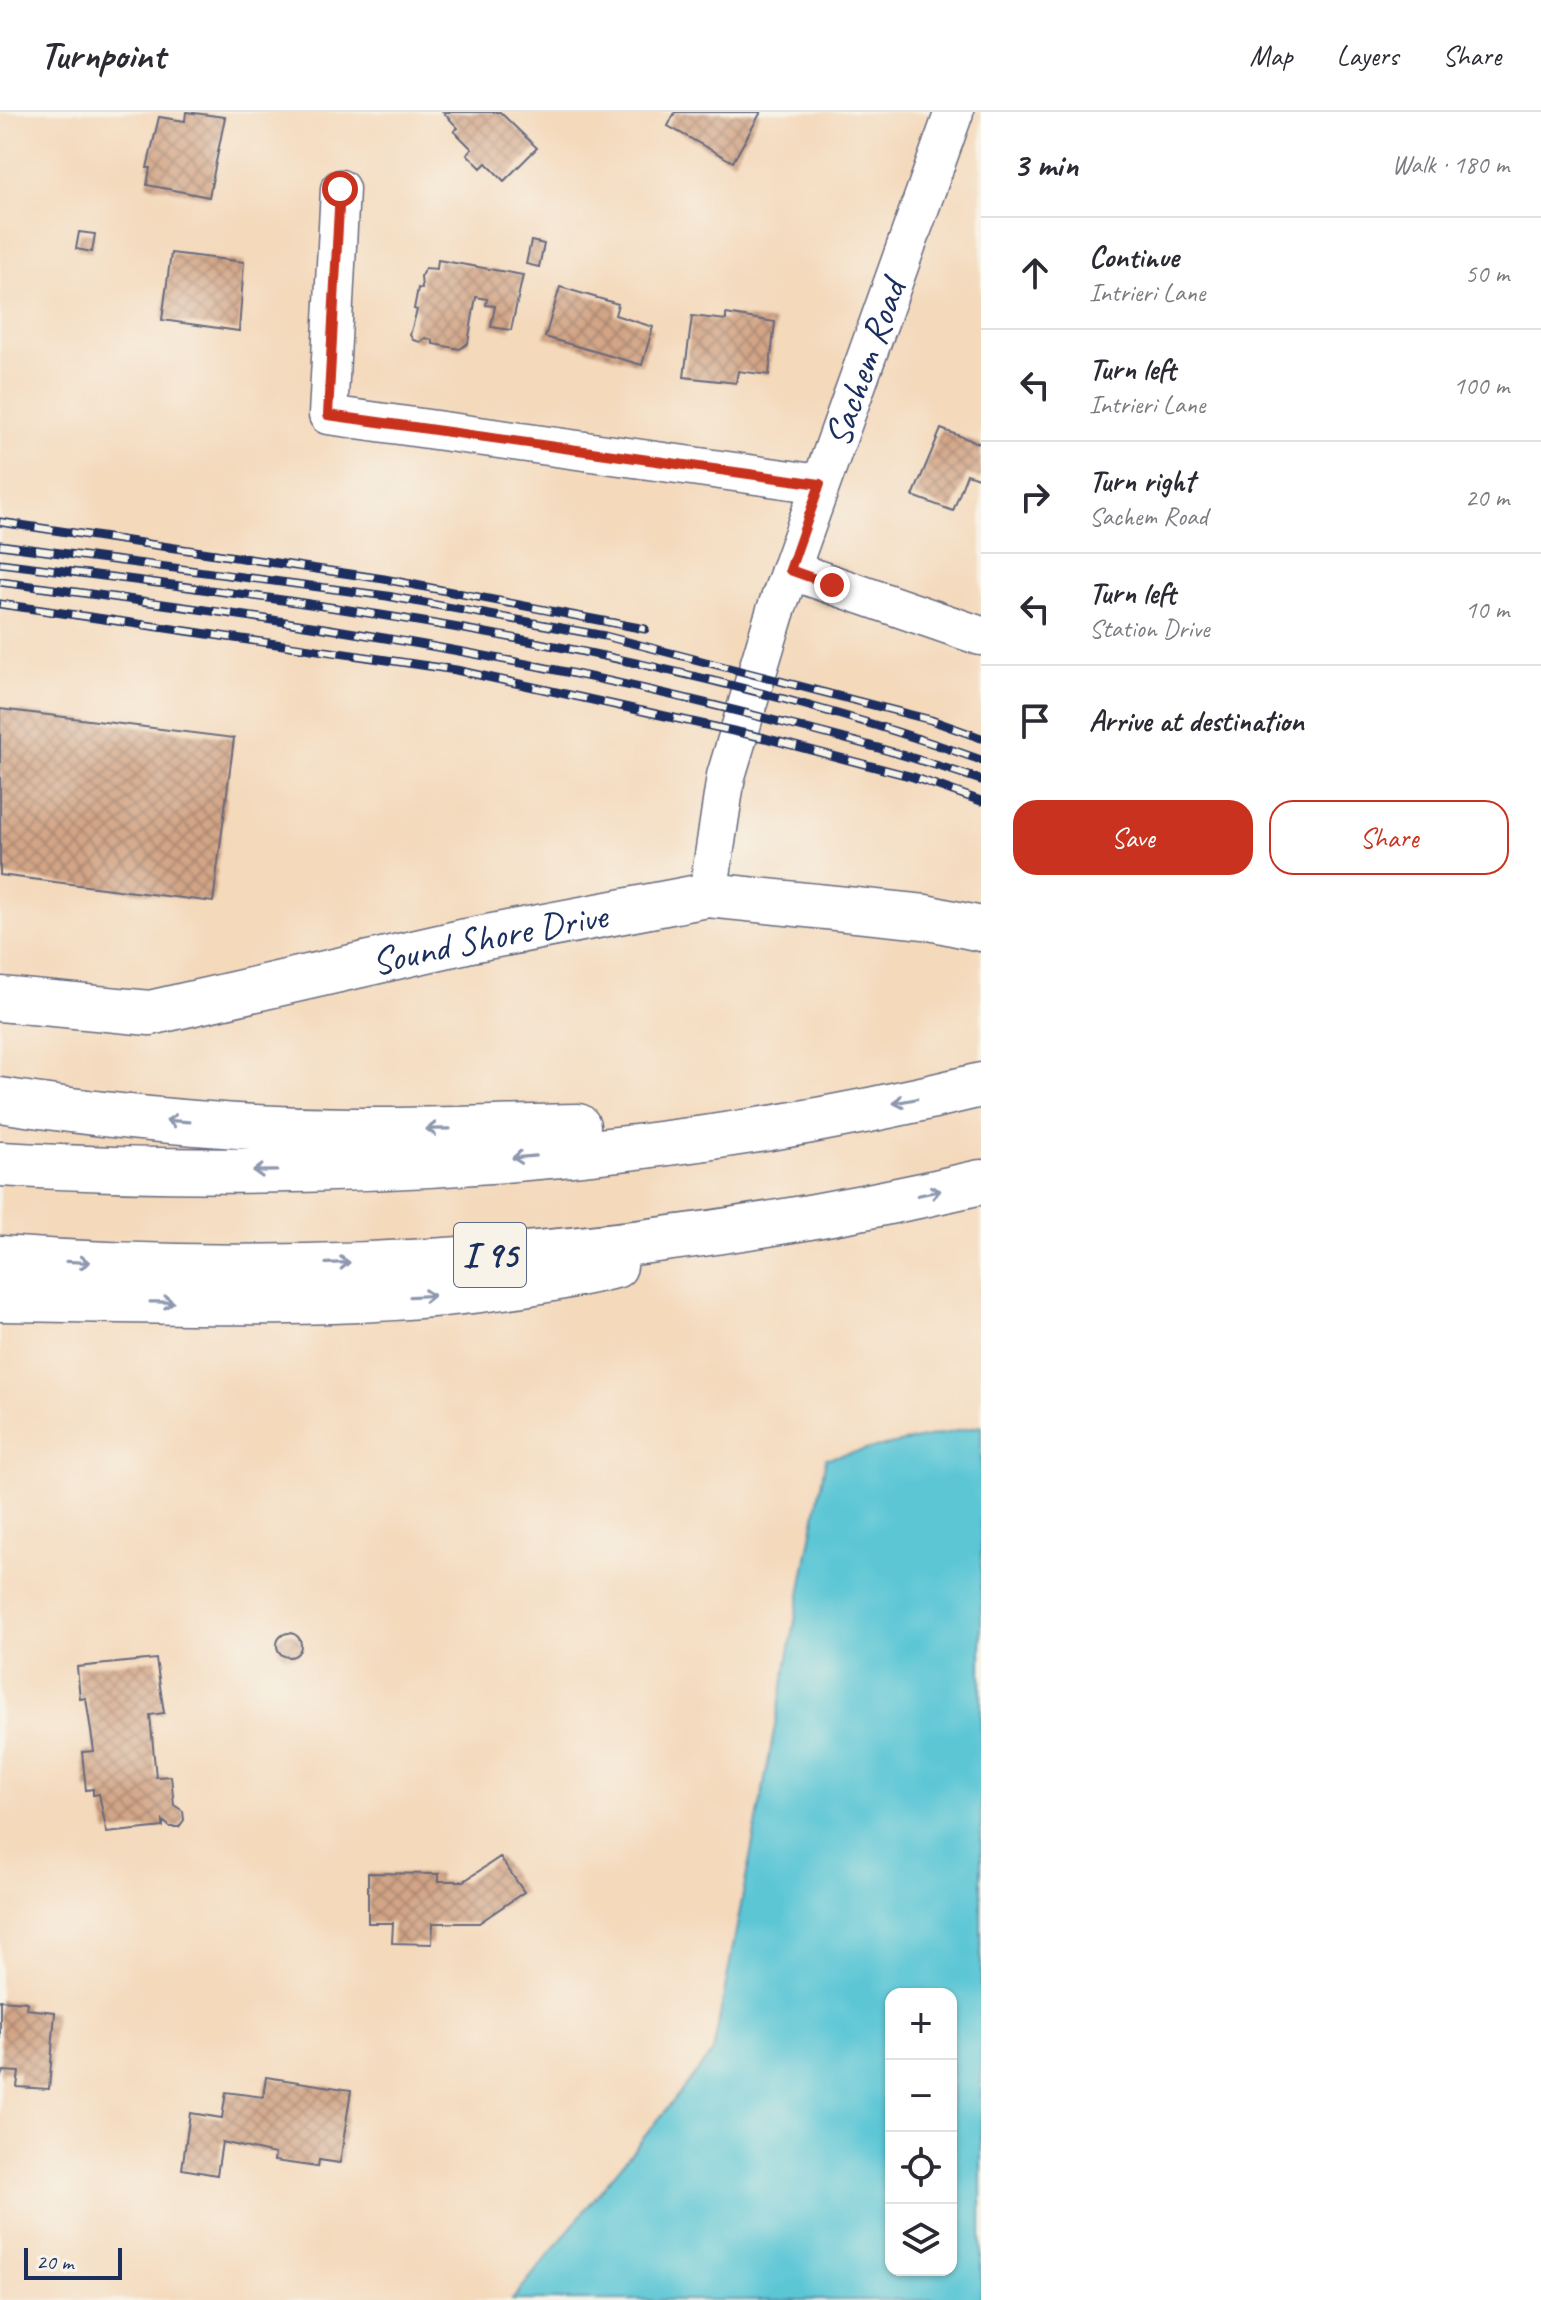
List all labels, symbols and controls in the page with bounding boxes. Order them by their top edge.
text: Turnpoint [40,32,165,79]
text: Map [1250,38,1293,73]
text: Layers [1337,38,1398,73]
text: Share [1442,38,1501,73]
text: 3 min [1013,143,1078,186]
text: Walk · 180 m [1392,148,1509,181]
route start [322,171,358,207]
text: Continue [1089,238,1179,276]
icon: ahead [1013,251,1057,295]
text: 50 m [1465,257,1509,290]
street label: Sachem Road [813,268,918,453]
text: Intrieri Lane [1089,276,1205,309]
text: Turn left [1089,350,1176,388]
icon: left [1013,363,1057,407]
text: 100 m [1453,369,1509,402]
text: Intrieri Lane [1089,388,1205,421]
text: Turn right [1089,462,1194,500]
icon: right [1013,475,1057,519]
text: 20 m [1465,481,1509,514]
text: Sachem Road [1089,500,1208,533]
route end [814,567,850,603]
text: Turn left [1089,574,1176,612]
icon: left [1013,587,1057,631]
text: 10 m [1465,593,1509,626]
text: Station Drive [1089,612,1209,645]
icon: arrive [1013,699,1057,743]
text: Arrive at destination [1089,702,1304,740]
button: Save [1013,800,1253,875]
button: Share [1269,800,1509,875]
street label: Sound Shore Drive [367,891,613,985]
one-way arrow [892,1094,918,1109]
one-way arrow [165,1114,192,1129]
one-way arrow [425,1121,452,1136]
one-way arrow [512,1150,538,1165]
one-way arrow [252,1164,279,1179]
one-way arrow [915,1184,941,1199]
road number: I 95 [454,1223,526,1287]
one-way arrow [64,1255,91,1270]
one-way arrow [324,1256,351,1271]
one-way arrow [408,1289,435,1304]
one-way arrow [148,1294,175,1309]
map controls [885,1988,957,2276]
button: + [885,1988,957,2060]
button: − [885,2060,957,2132]
button: locate [885,2132,957,2204]
button: layers [885,2204,957,2276]
scale bar [24,2244,122,2280]
text: 20 m [36,2248,73,2276]

